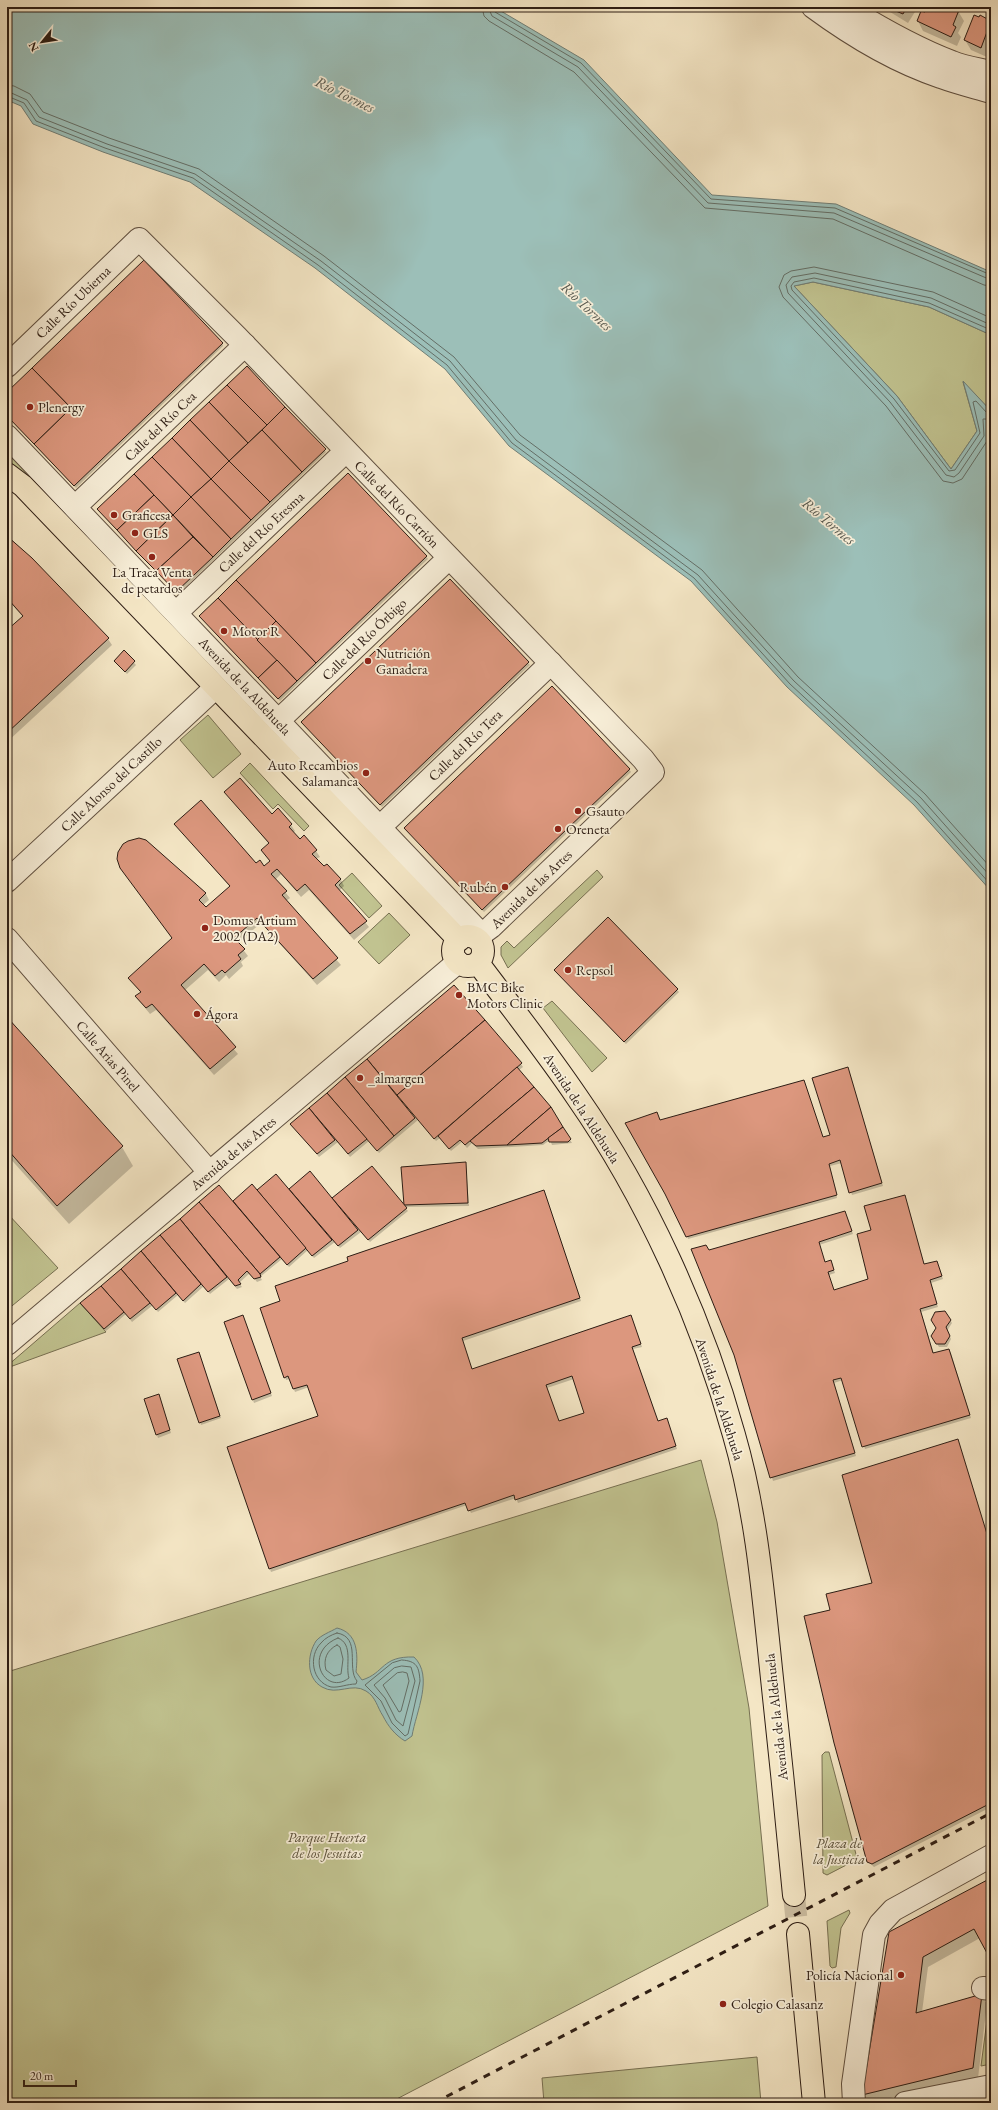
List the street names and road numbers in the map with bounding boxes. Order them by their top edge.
street label: Calle Río Ubierna [32,261,115,342]
street label: Calle del Río Cea [120,387,200,465]
street label: Calle del Río Carrión [351,456,444,552]
street label: Calle del Río Eresma [214,487,308,577]
street label: Calle del Río Órbigo [318,594,410,684]
street label: Avenida de la Aldehuela [194,632,295,739]
street label: Calle del Río Tera [424,705,506,785]
street label: Calle Alonso del Castillo [56,732,166,836]
street label: Avenida de las Artes [486,845,576,933]
street label: Calle Arias Pinel [72,1017,144,1096]
street label: Avenida de la Aldehuela [539,1049,625,1167]
street label: Avenida de las Artes [186,1112,280,1195]
street label: Avenida de la Aldehuela [691,1334,748,1463]
street label: Avenida de la Aldehuela [760,1652,792,1783]

